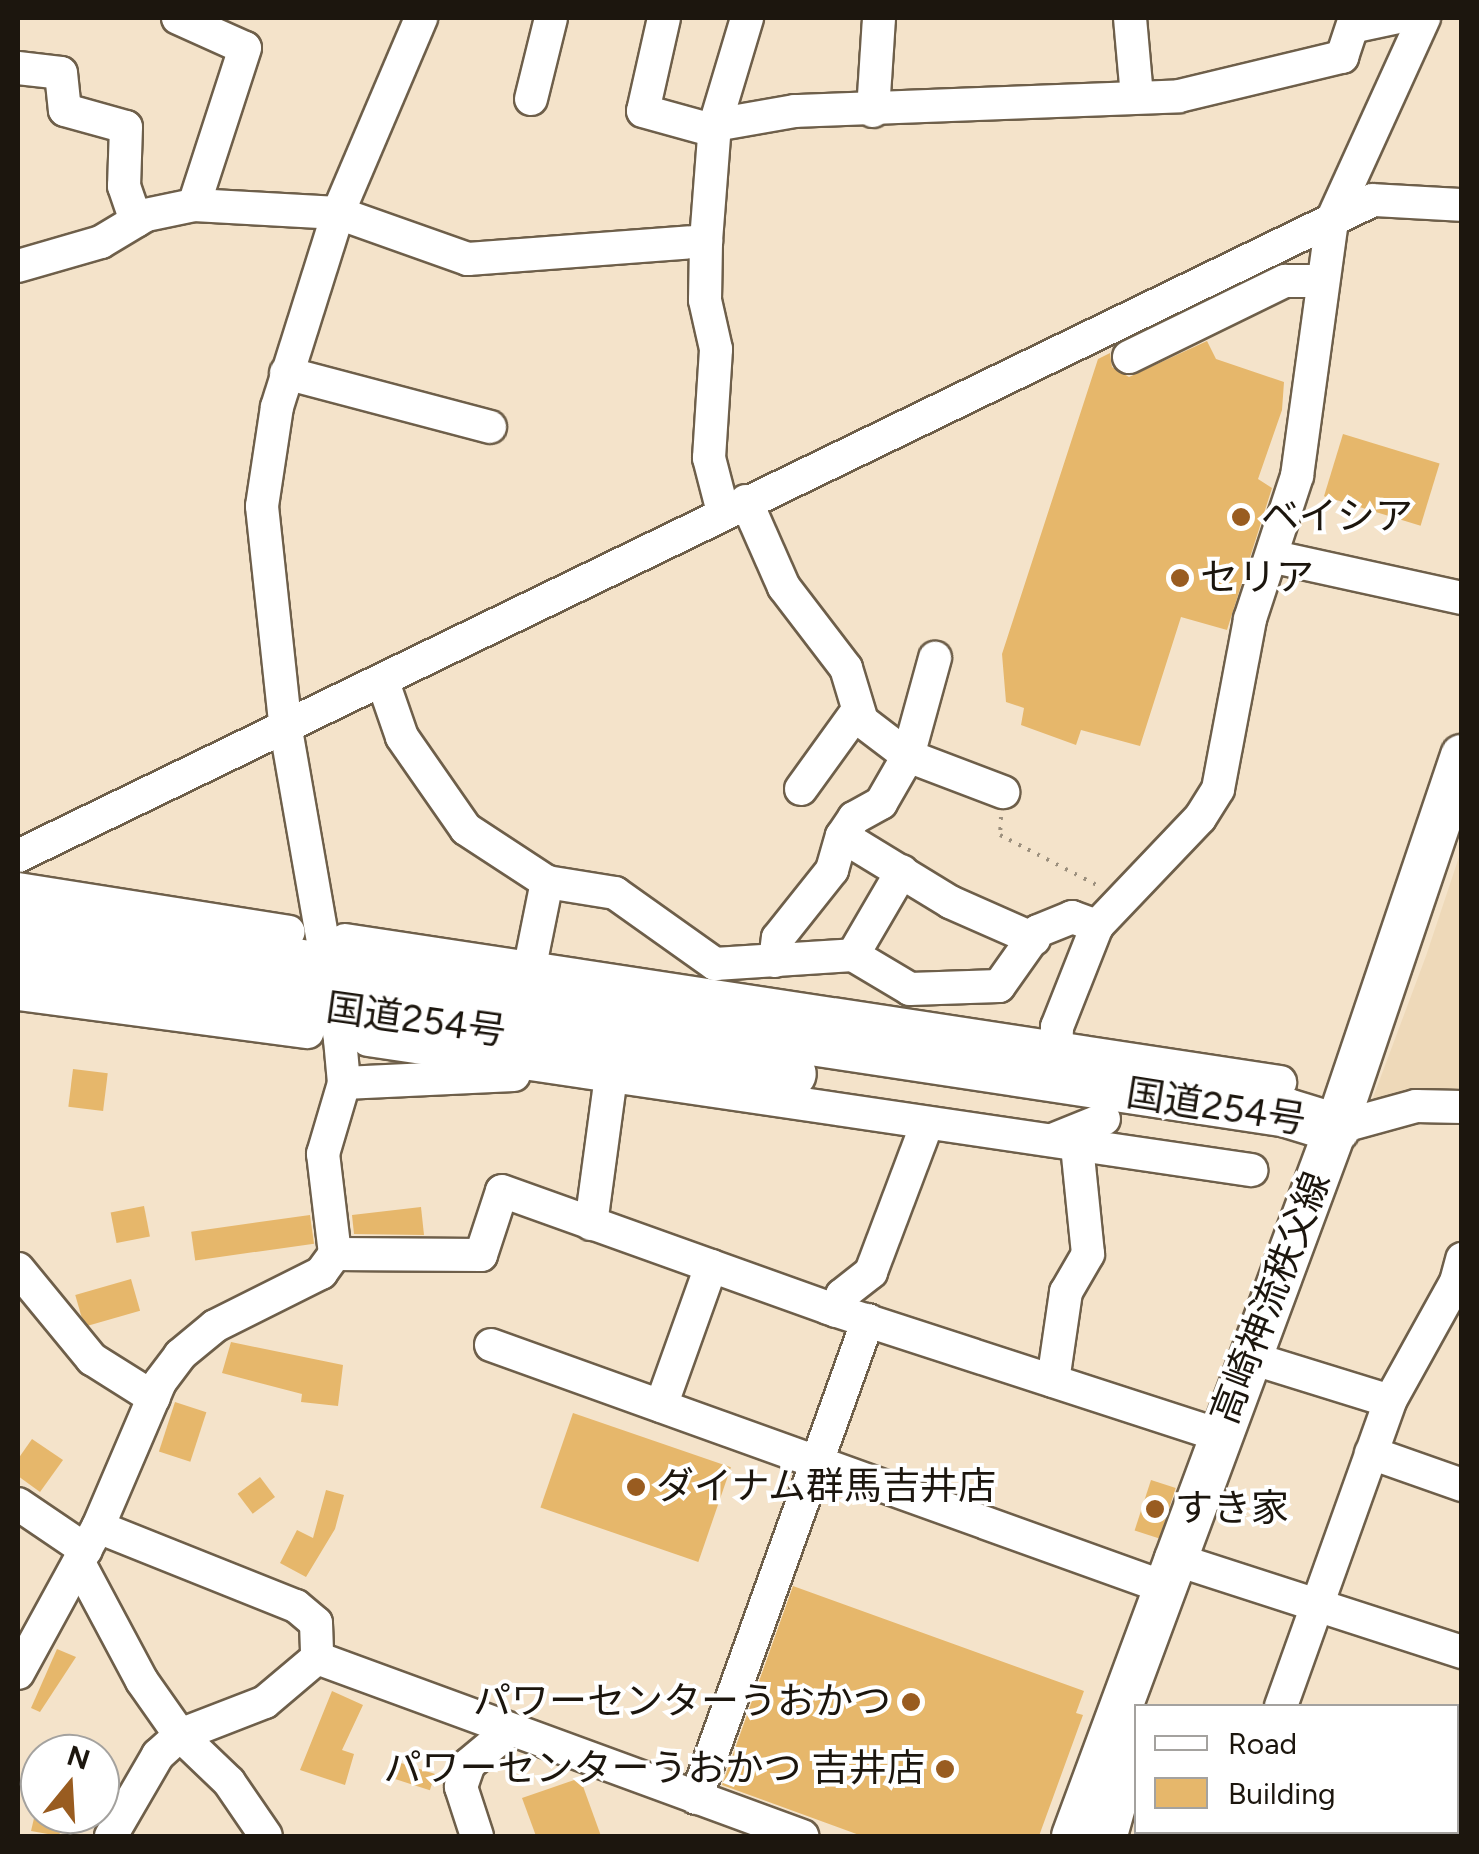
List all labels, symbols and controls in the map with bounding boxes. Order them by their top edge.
place label: ベイシア [1261,494,1413,540]
marker: ベイシア [1230,506,1252,528]
place label: セリア [1200,555,1314,601]
marker: セリア [1169,567,1191,589]
street label: 国道254号 [323,985,509,1055]
street label: 国道254号 [1123,1070,1309,1144]
street label: 高崎神流秩父線 [1202,1166,1340,1430]
place label: ダイナム群馬吉井店 [656,1464,998,1510]
marker: ダイナム群馬吉井店 [625,1476,647,1498]
place label: すき家 [1175,1486,1289,1532]
marker: すき家 [1144,1498,1166,1520]
place label: パワーセンターうおかつ [473,1679,891,1725]
marker: パワーセンターうおかつ [900,1691,922,1713]
legend [1134,1704,1459,1834]
text: Road [1228,1725,1297,1762]
north arrow [20,1734,120,1834]
text: N [63,1738,94,1777]
place label: パワーセンターうおかつ 吉井店 [384,1746,925,1792]
marker: パワーセンターうおかつ 吉井店 [934,1758,956,1780]
text: Building [1228,1775,1336,1812]

